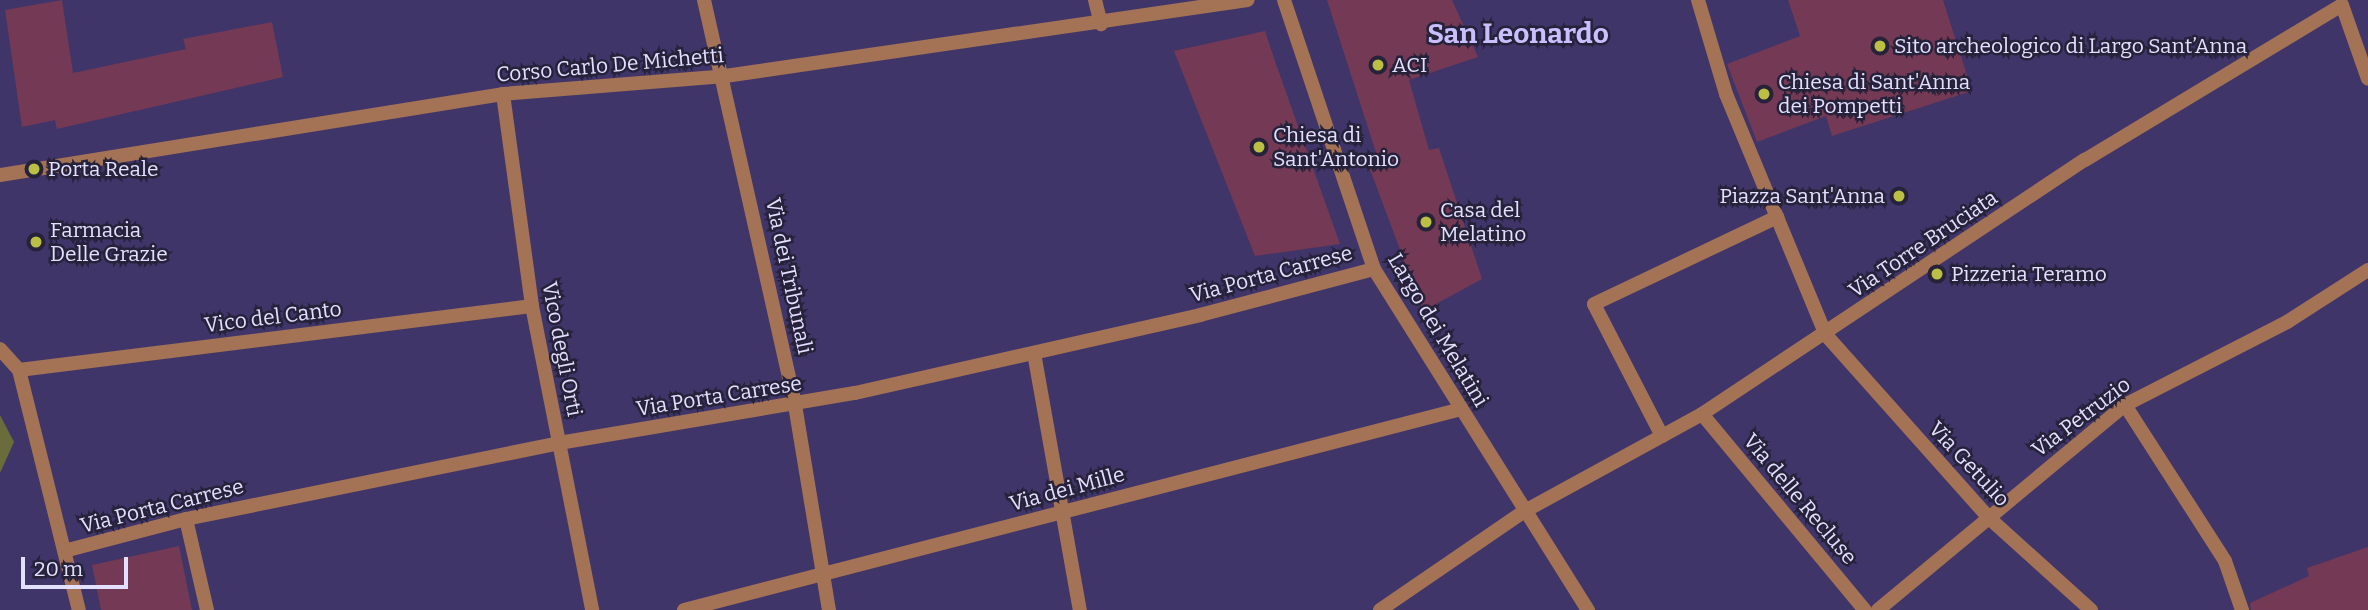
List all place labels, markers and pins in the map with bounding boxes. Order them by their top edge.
place label: Sito archeologico di Largo Sant’Anna [1894,33,2247,59]
marker: Sito archeologico di Largo Sant’Anna [1872,38,1888,54]
place label: ACI [1392,52,1427,78]
marker: ACI [1370,57,1386,73]
place label: Chiesa di Sant'Anna dei Pompetti [1778,69,1970,119]
marker: Chiesa di Sant'Anna dei Pompetti [1756,86,1772,102]
place label: Chiesa di Sant'Antonio [1273,122,1399,172]
marker: Chiesa di Sant'Antonio [1251,139,1267,155]
place label: Porta Reale [48,156,158,182]
marker: Porta Reale [26,161,42,177]
place label: Piazza Sant'Anna [1719,183,1885,209]
marker: Piazza Sant'Anna [1891,188,1907,204]
place label: Casa del Melatino [1440,197,1526,247]
marker: Casa del Melatino [1418,214,1434,230]
place label: Farmacia Delle Grazie [50,217,168,267]
marker: Farmacia Delle Grazie [28,234,44,250]
place label: Pizzeria Teramo [1951,261,2107,287]
marker: Pizzeria Teramo [1929,266,1945,282]

